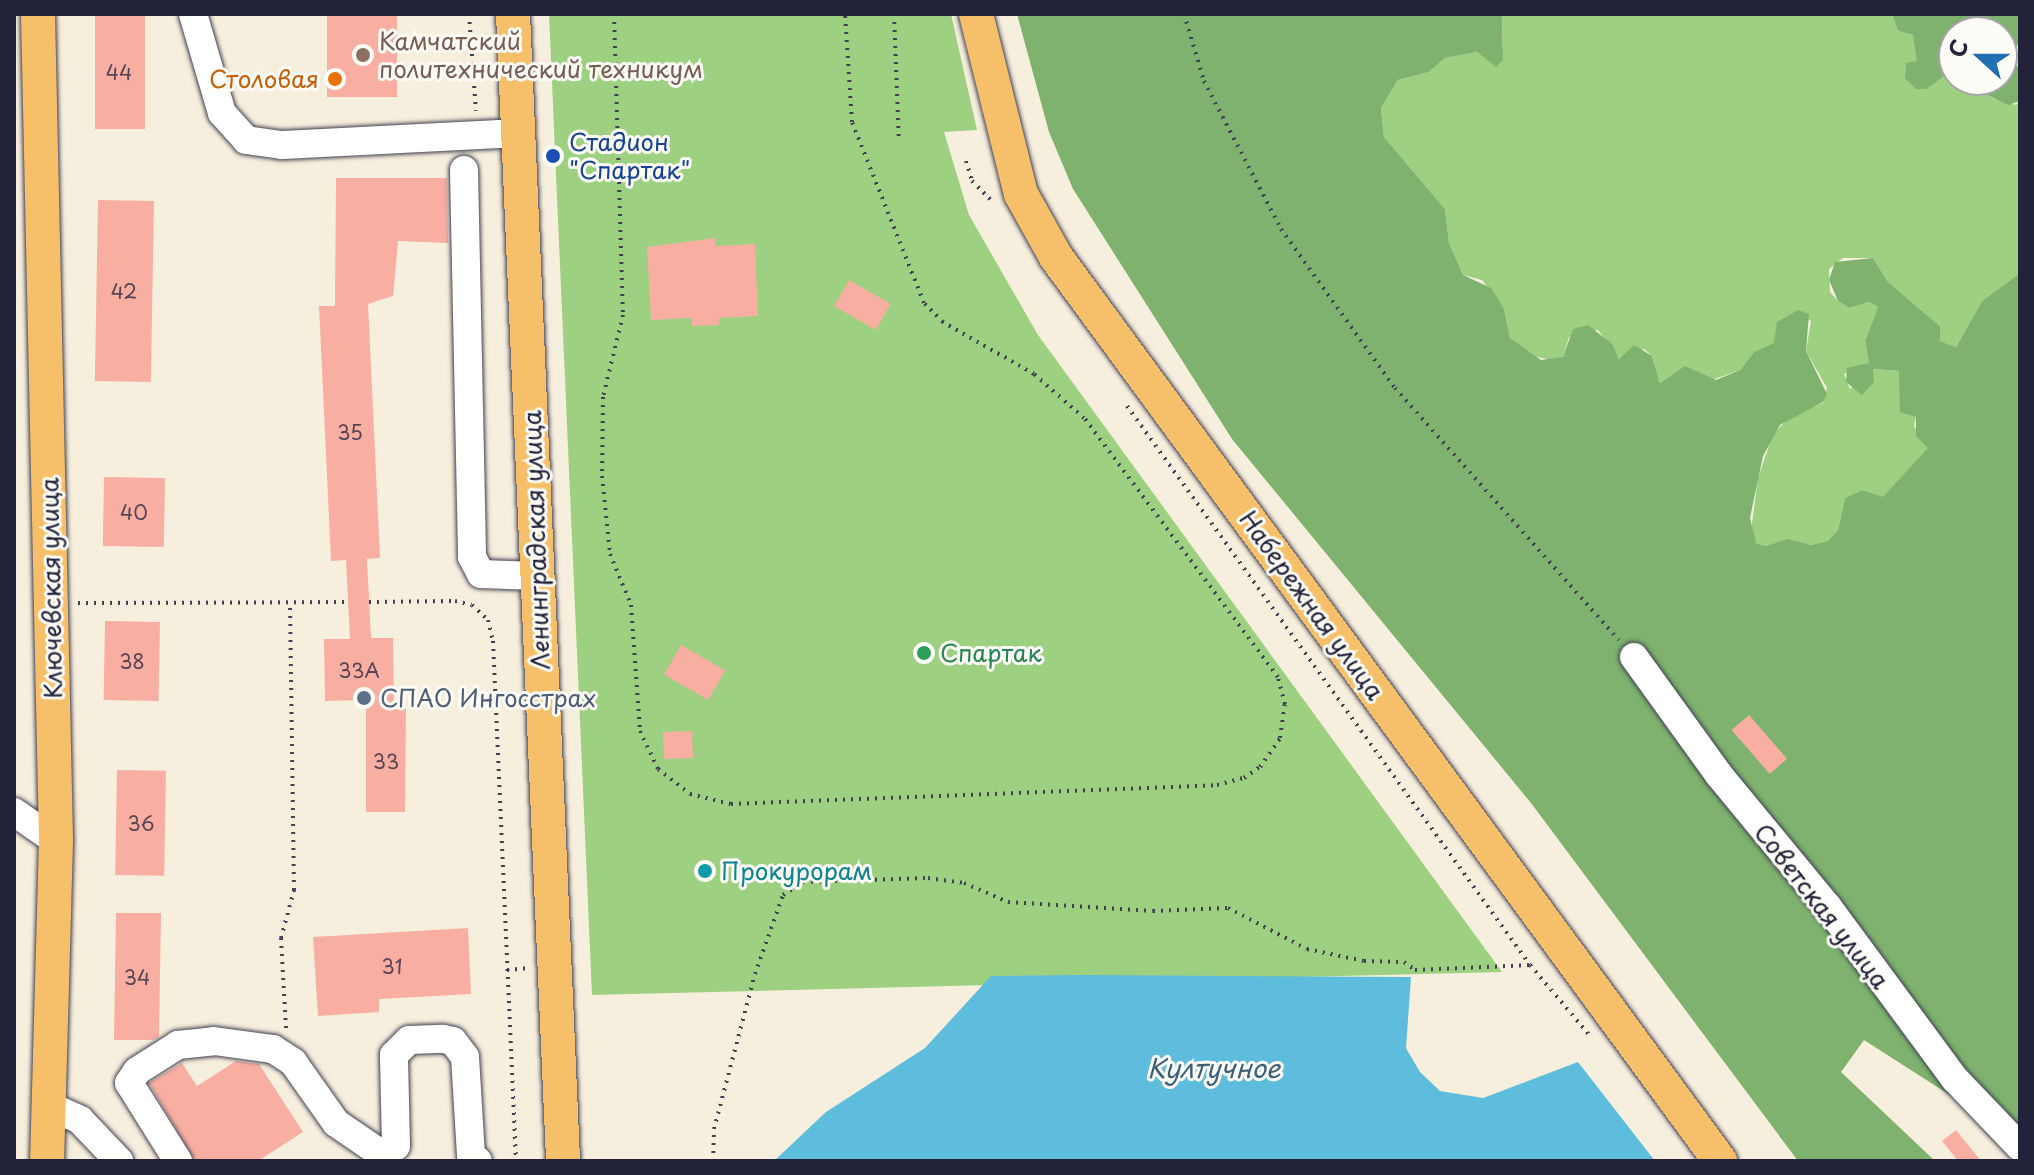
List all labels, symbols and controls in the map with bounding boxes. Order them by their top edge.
north arrow [1938,16,2018,96]
place label: Камчатский политехнический техникум [379,27,703,83]
text: С [1939,34,1975,62]
marker: Камчатский политехнический техникум [354,46,372,64]
house number: 44 [106,60,132,84]
place label: Столовая [209,65,319,93]
marker: Столовая [326,70,344,88]
place label: Стадион "Спартак" [569,128,690,184]
marker: Стадион "Спартак" [544,147,562,165]
house number: 42 [111,279,137,303]
street label: Ленинградская улица [517,409,555,671]
house number: 35 [337,420,363,444]
street label: Ключевская улица [35,476,67,700]
house number: 40 [120,500,148,524]
street label: Набережная улица [1233,504,1391,706]
place label: Спартак [940,639,1042,667]
marker: Спартак [915,644,933,662]
house number: 38 [119,649,145,673]
house number: 33А [338,658,380,682]
place label: СПАО Ингосстрах [380,684,598,712]
marker: СПАО Ингосстрах [355,689,373,707]
house number: 33 [373,749,399,773]
house number: 36 [127,811,155,835]
street label: Советская улица [1748,817,1896,995]
place label: Прокурорам [721,857,872,885]
marker: Прокурорам [696,862,714,880]
house number: 31 [382,954,402,978]
house number: 34 [124,965,150,989]
water label: Култучное [1147,1052,1281,1084]

